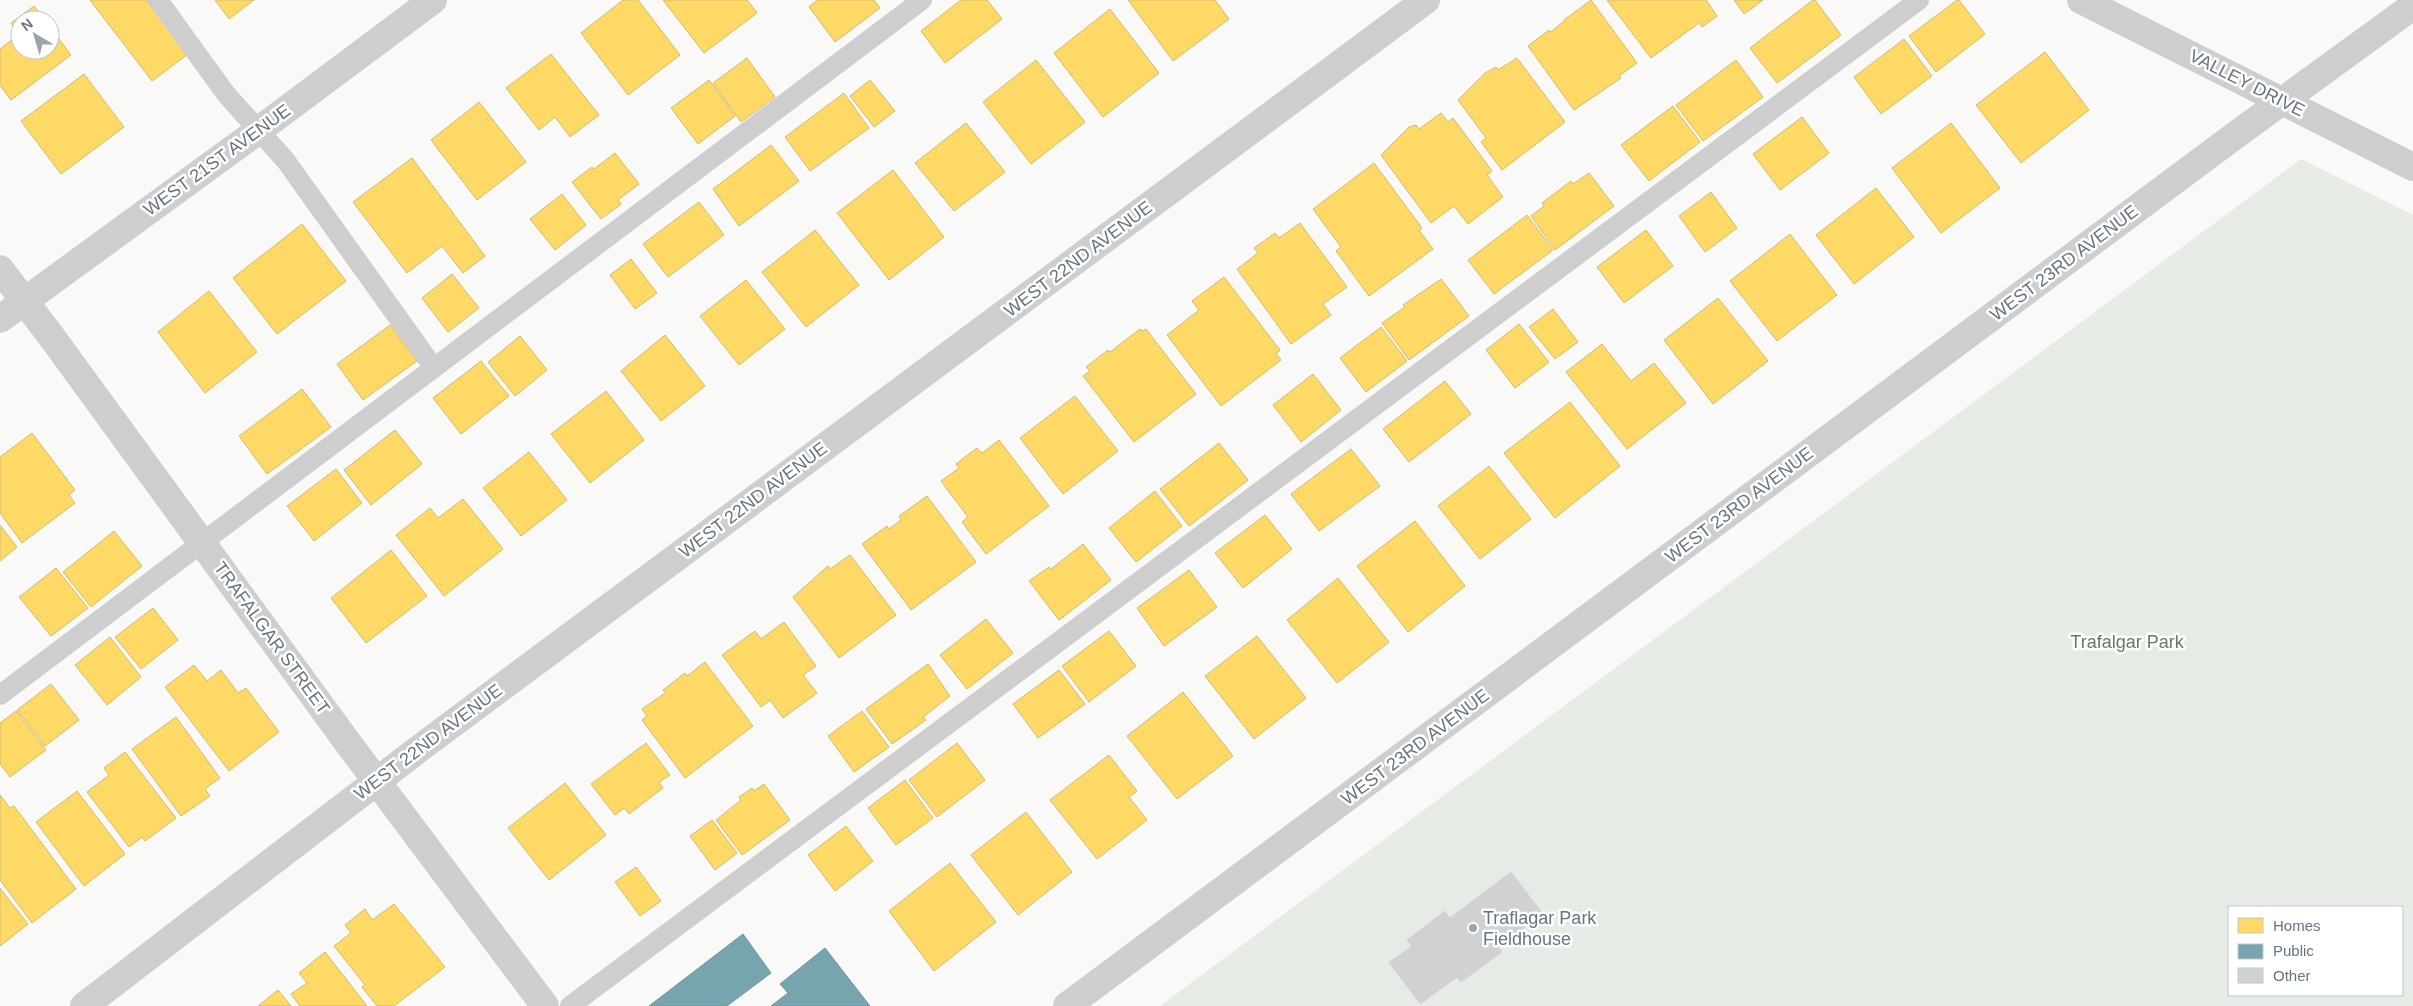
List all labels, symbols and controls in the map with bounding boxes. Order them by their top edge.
north arrow [10,10,60,60]
text: N [18,15,36,34]
street label: VALLEY DRIVE [2186,45,2308,121]
street label: WEST 21ST AVENUE [140,100,294,220]
street label: WEST 22ND AVENUE [1000,197,1156,321]
street label: WEST 23RD AVENUE [1986,201,2142,325]
street label: WEST 22ND AVENUE [675,438,831,562]
street label: WEST 23RD AVENUE [1661,443,1817,567]
street label: TRAFALGAR STREET [210,558,334,718]
park label: Trafalgar Park [2070,632,2185,652]
street label: WEST 22ND AVENUE [350,680,506,804]
street label: WEST 23RD AVENUE [1337,685,1493,809]
legend [2228,906,2403,996]
place label: Traflagar Park Fieldhouse [1483,908,1597,949]
text: Homes [2273,917,2321,934]
marker: Traflagar Park Fieldhouse [1467,922,1479,934]
text: Public [2273,942,2314,959]
text: Other [2273,967,2311,984]

